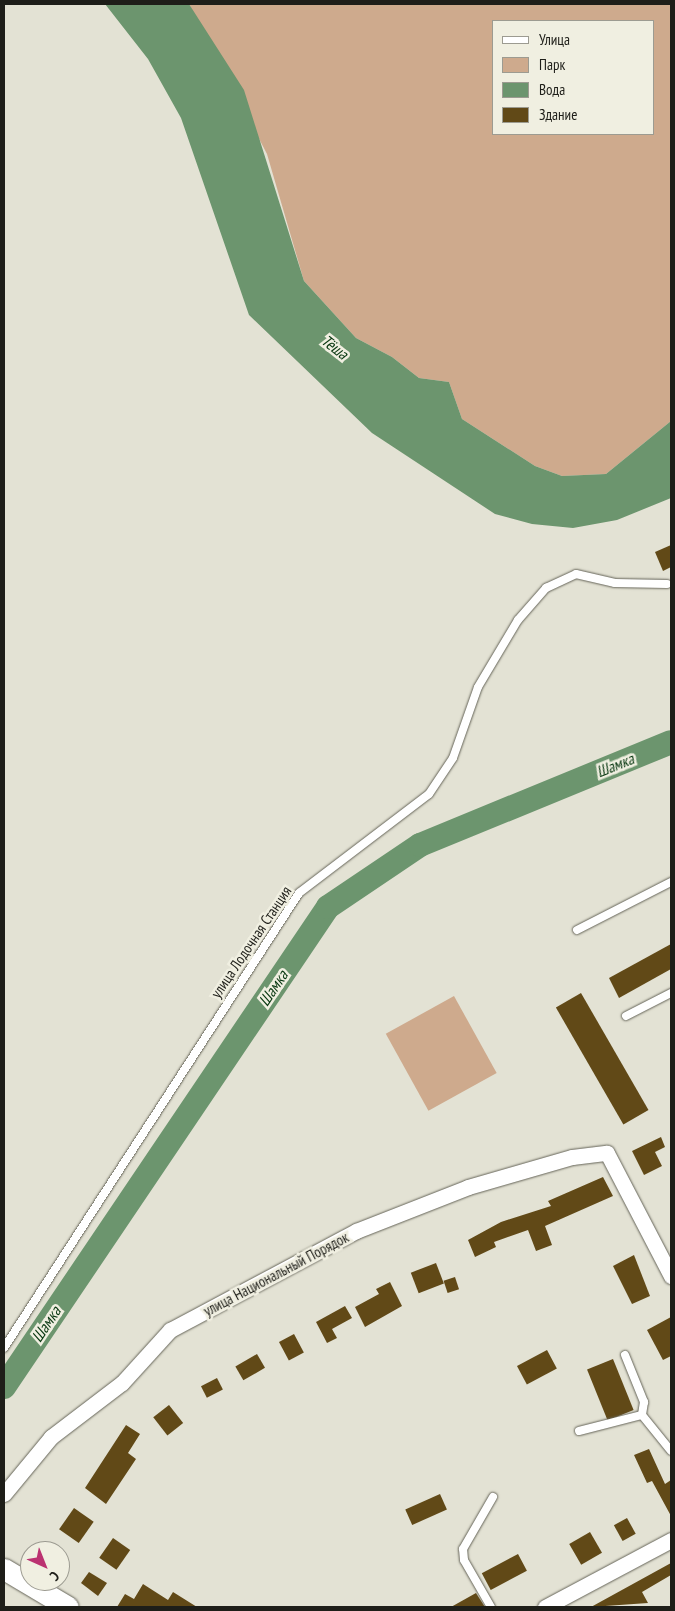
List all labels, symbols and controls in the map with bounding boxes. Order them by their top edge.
legend [492,20,655,135]
text: Улица [539,30,570,49]
text: Парк [539,55,565,74]
text: Вода [539,80,565,99]
text: Здание [539,105,577,124]
water label: Тёша [318,331,352,363]
water label: Шамка [594,749,636,781]
street label: улица Лодочная Станция [207,883,295,1001]
water label: Шамка [254,967,292,1009]
street label: улица Национальный Порядок [200,1228,352,1320]
water label: Шамка [27,1303,65,1345]
north arrow [20,1541,70,1591]
text: С [46,1567,63,1585]

